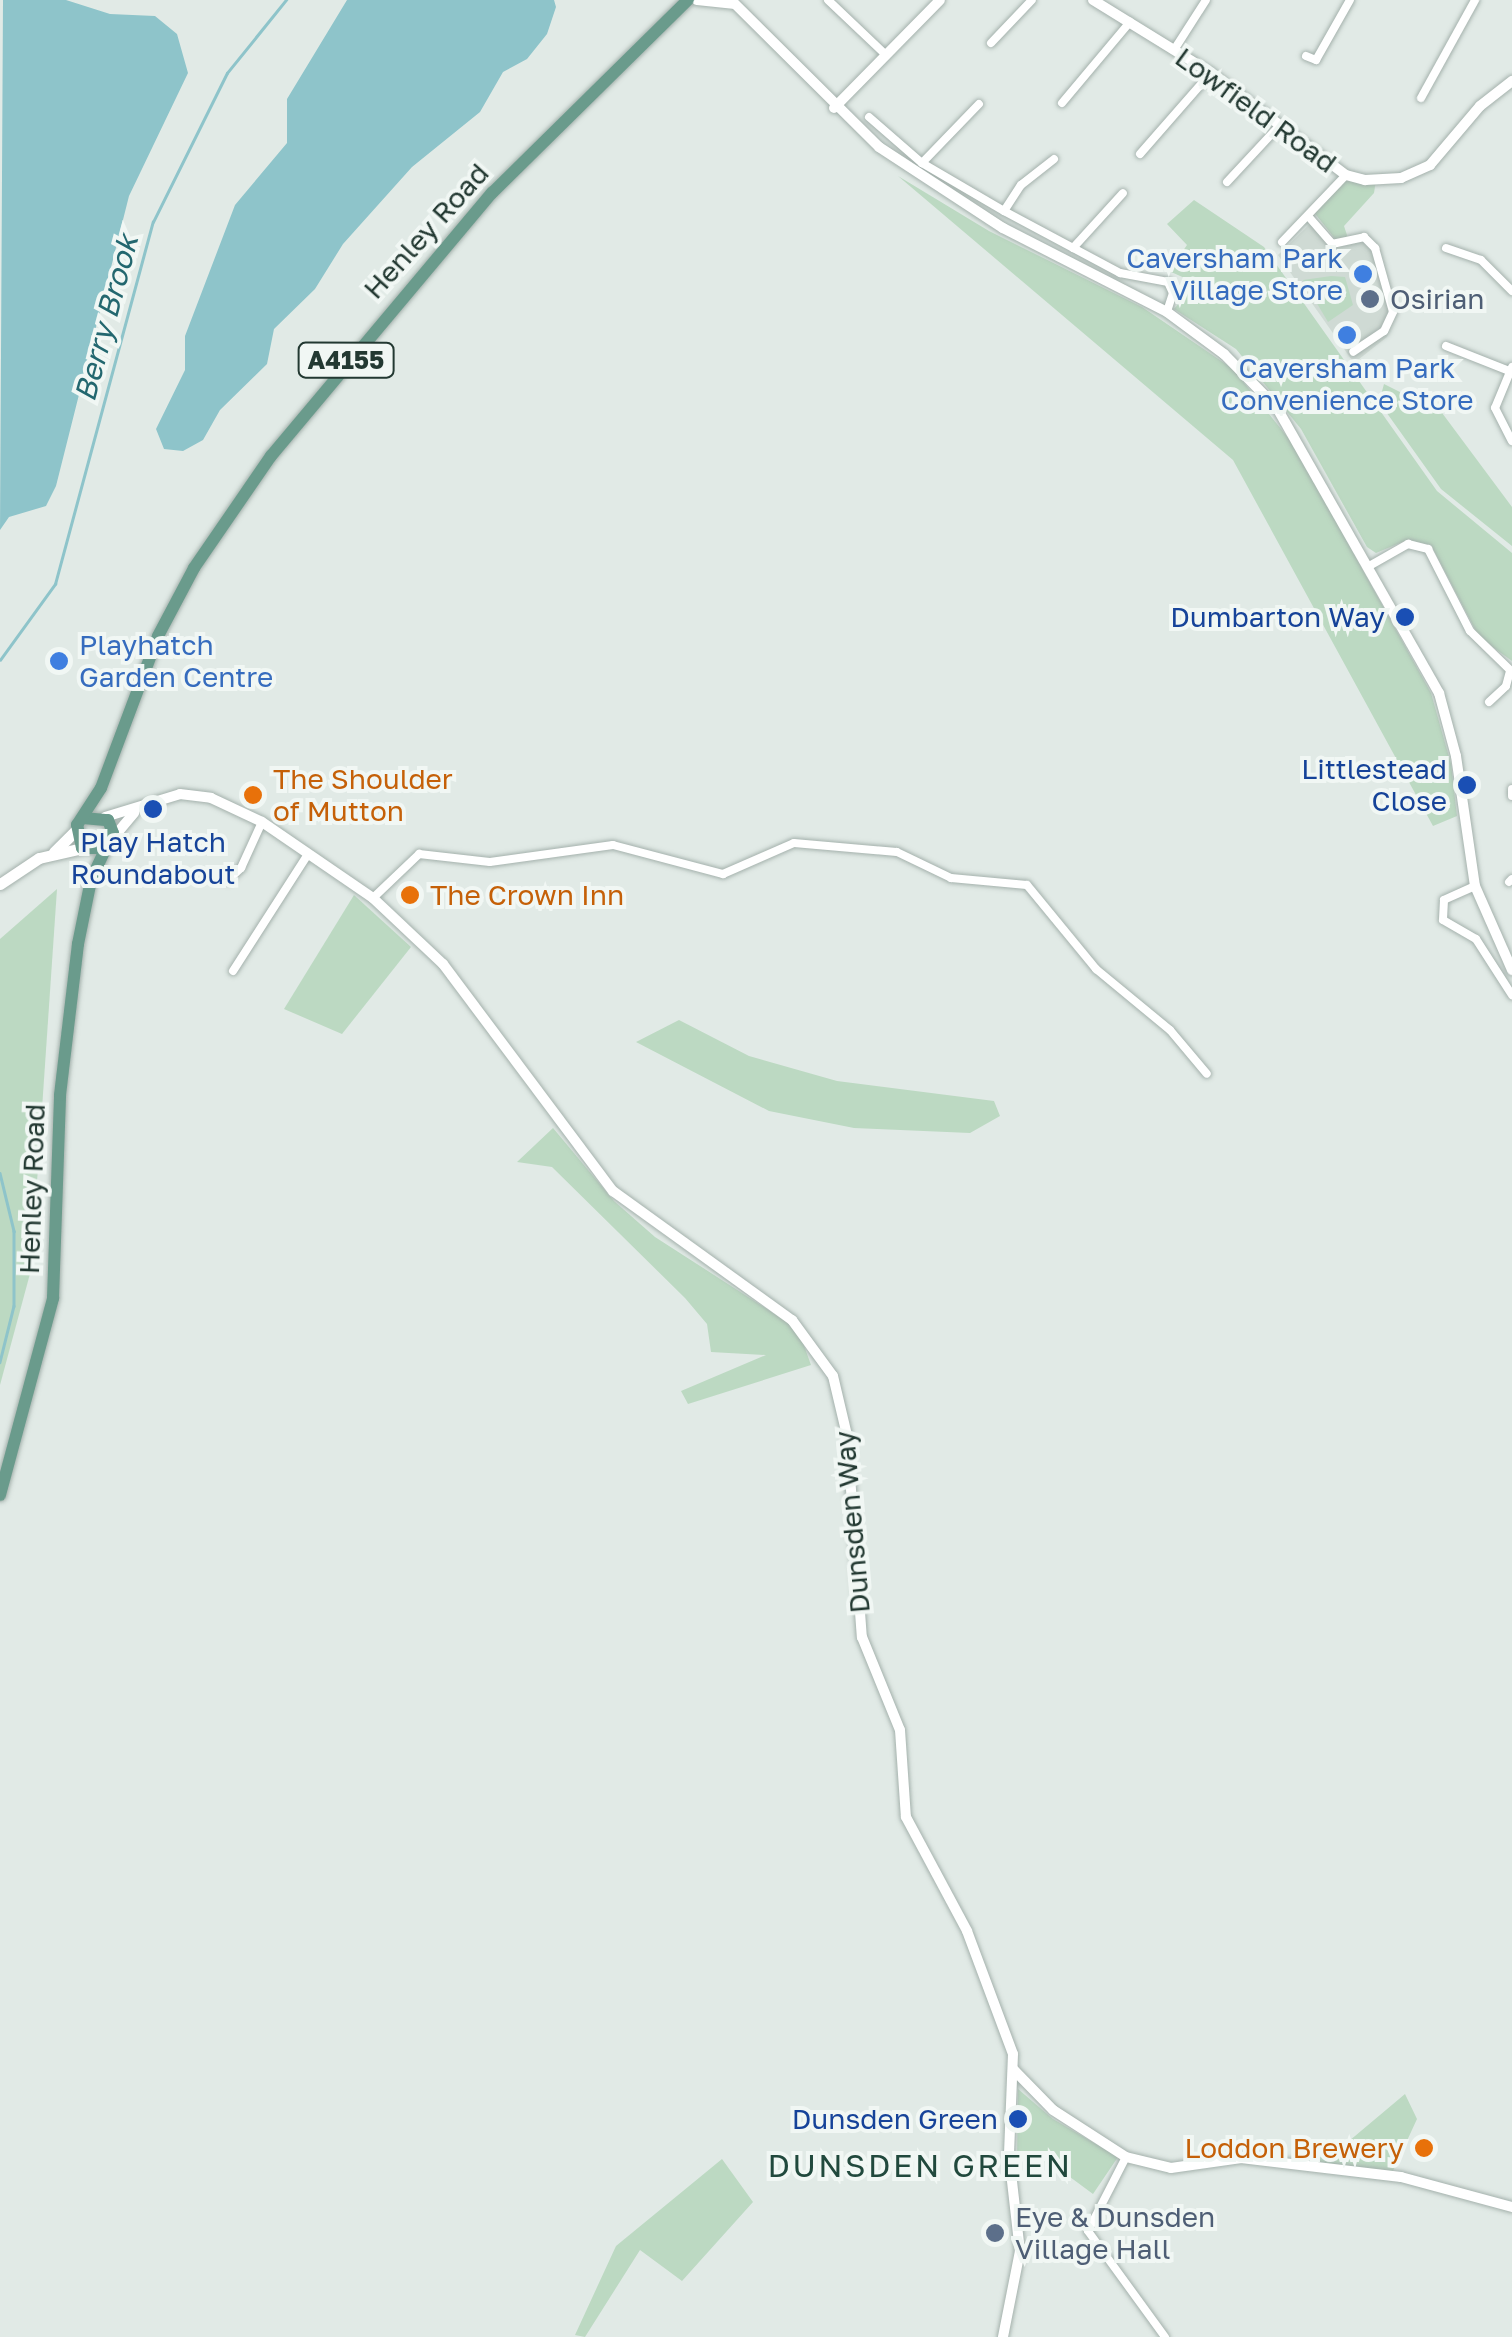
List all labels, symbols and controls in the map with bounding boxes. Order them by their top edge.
street label: Lowfield Road [1169,40,1343,180]
street label: Henley Road [357,156,495,306]
water label: Berry Brook [67,231,145,405]
place label: Caversham Park Village Store [1126,241,1343,307]
marker: Caversham Park Village Store [1352,263,1374,285]
place label: Osirian [1390,282,1485,316]
marker: Osirian [1359,288,1381,310]
marker: Caversham Park Convenience Store [1336,324,1358,346]
road number: A4155 [296,340,396,380]
place label: Caversham Park Convenience Store [1221,351,1473,417]
place label: Dumbarton Way [1170,600,1385,634]
marker: Dumbarton Way [1394,606,1416,628]
place label: Playhatch Garden Centre [79,628,273,694]
marker: Playhatch Garden Centre [48,650,70,672]
place label: Littlestead Close [1301,752,1447,818]
place label: The Shoulder of Mutton [273,762,453,828]
marker: Littlestead Close [1456,774,1478,796]
marker: The Shoulder of Mutton [242,784,264,806]
marker: Play Hatch Roundabout [142,798,164,820]
place label: Play Hatch Roundabout [71,825,235,891]
place label: The Crown Inn [430,878,624,912]
marker: The Crown Inn [399,884,421,906]
street label: Henley Road [12,1103,52,1275]
street label: Dunsden Way [827,1429,877,1615]
place label: Dunsden Green [792,2102,998,2136]
marker: Dunsden Green [1007,2108,1029,2130]
place label: Loddon Brewery [1185,2131,1404,2165]
marker: Loddon Brewery [1413,2137,1435,2159]
district label: DUNSDEN GREEN [768,2146,1072,2184]
place label: Eye & Dunsden Village Hall [1015,2200,1215,2266]
marker: Eye & Dunsden Village Hall [984,2222,1006,2244]

